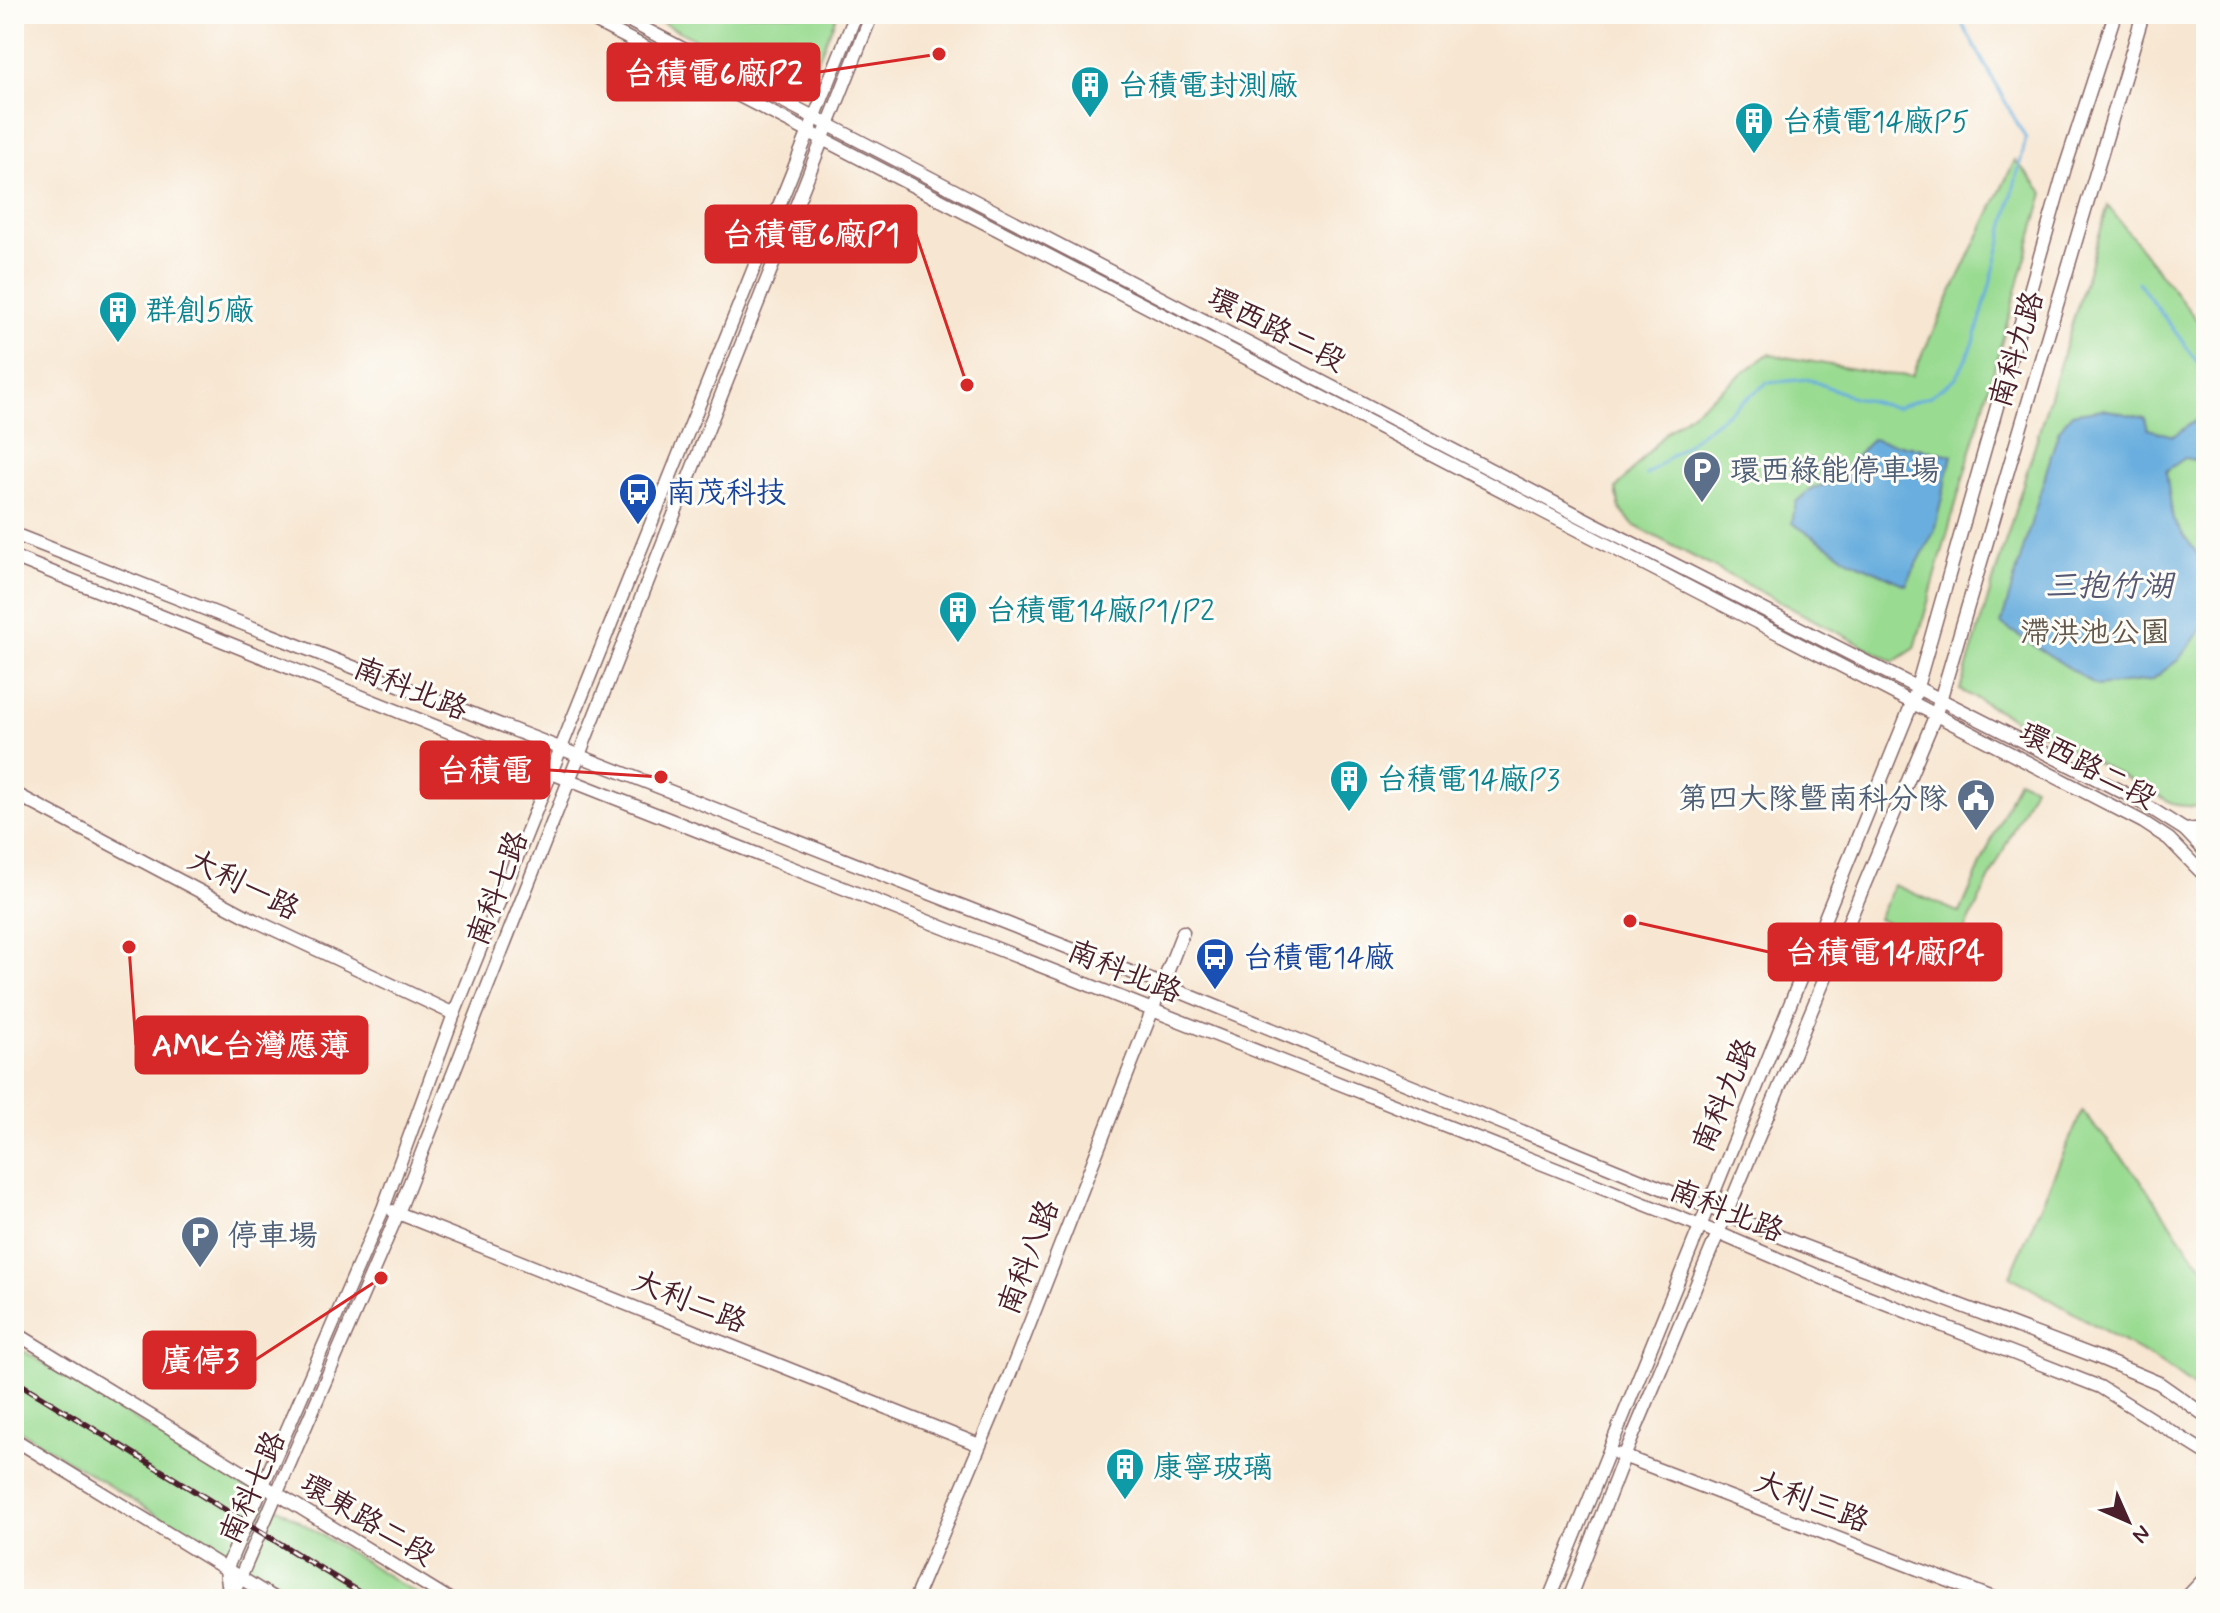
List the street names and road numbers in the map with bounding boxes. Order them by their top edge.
street label: 環西路二段 [1201,279,1352,382]
street label: 南科九路 [1981,286,2054,413]
street label: 南科北路 [348,649,473,730]
street label: 環西路二段 [2012,714,2163,819]
street label: 南科七路 [459,826,538,952]
street label: 大利一路 [181,841,306,930]
street label: 南科北路 [1062,932,1187,1013]
street label: 南科九路 [1684,1033,1767,1158]
street label: 南科北路 [1664,1171,1789,1252]
street label: 南科八路 [990,1195,1069,1321]
street label: 大利二路 [627,1262,752,1343]
street label: 南科七路 [211,1425,296,1550]
street label: 大利三路 [1748,1463,1874,1542]
street label: 環東路二段 [293,1465,442,1576]

